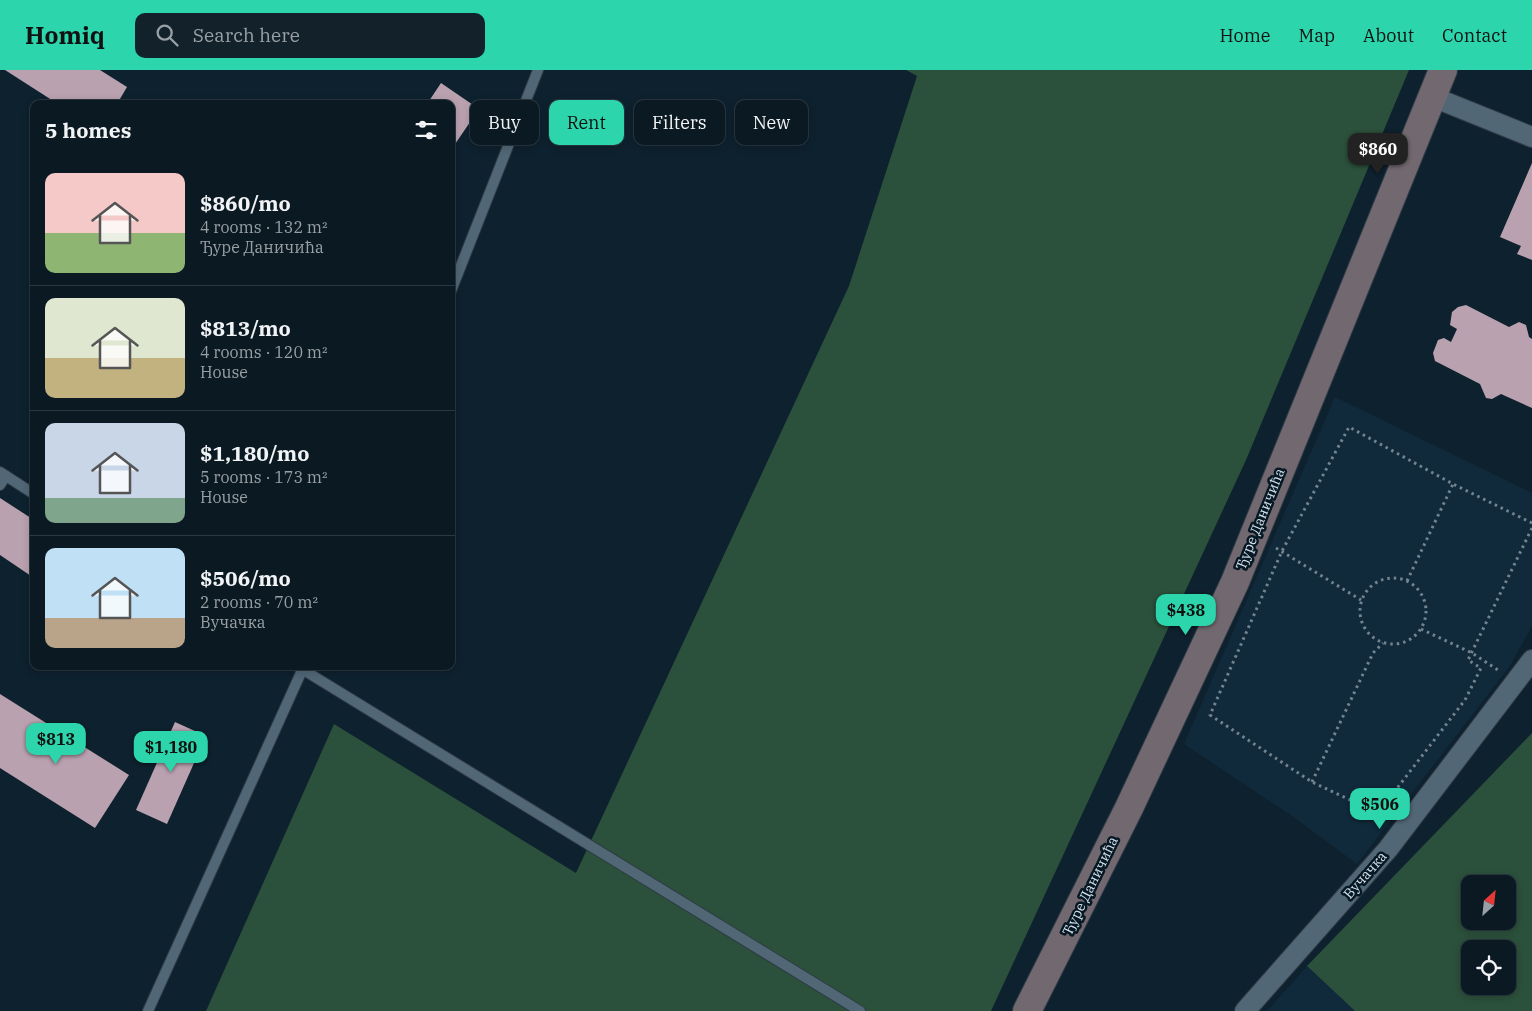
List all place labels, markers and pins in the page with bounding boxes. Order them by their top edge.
pin: $860 [1348,132,1408,175]
pin: $438 [1156,594,1216,636]
pin: $813 [26,722,86,765]
pin: $1,180 [130,730,212,773]
pin: $506 [1350,788,1410,830]

